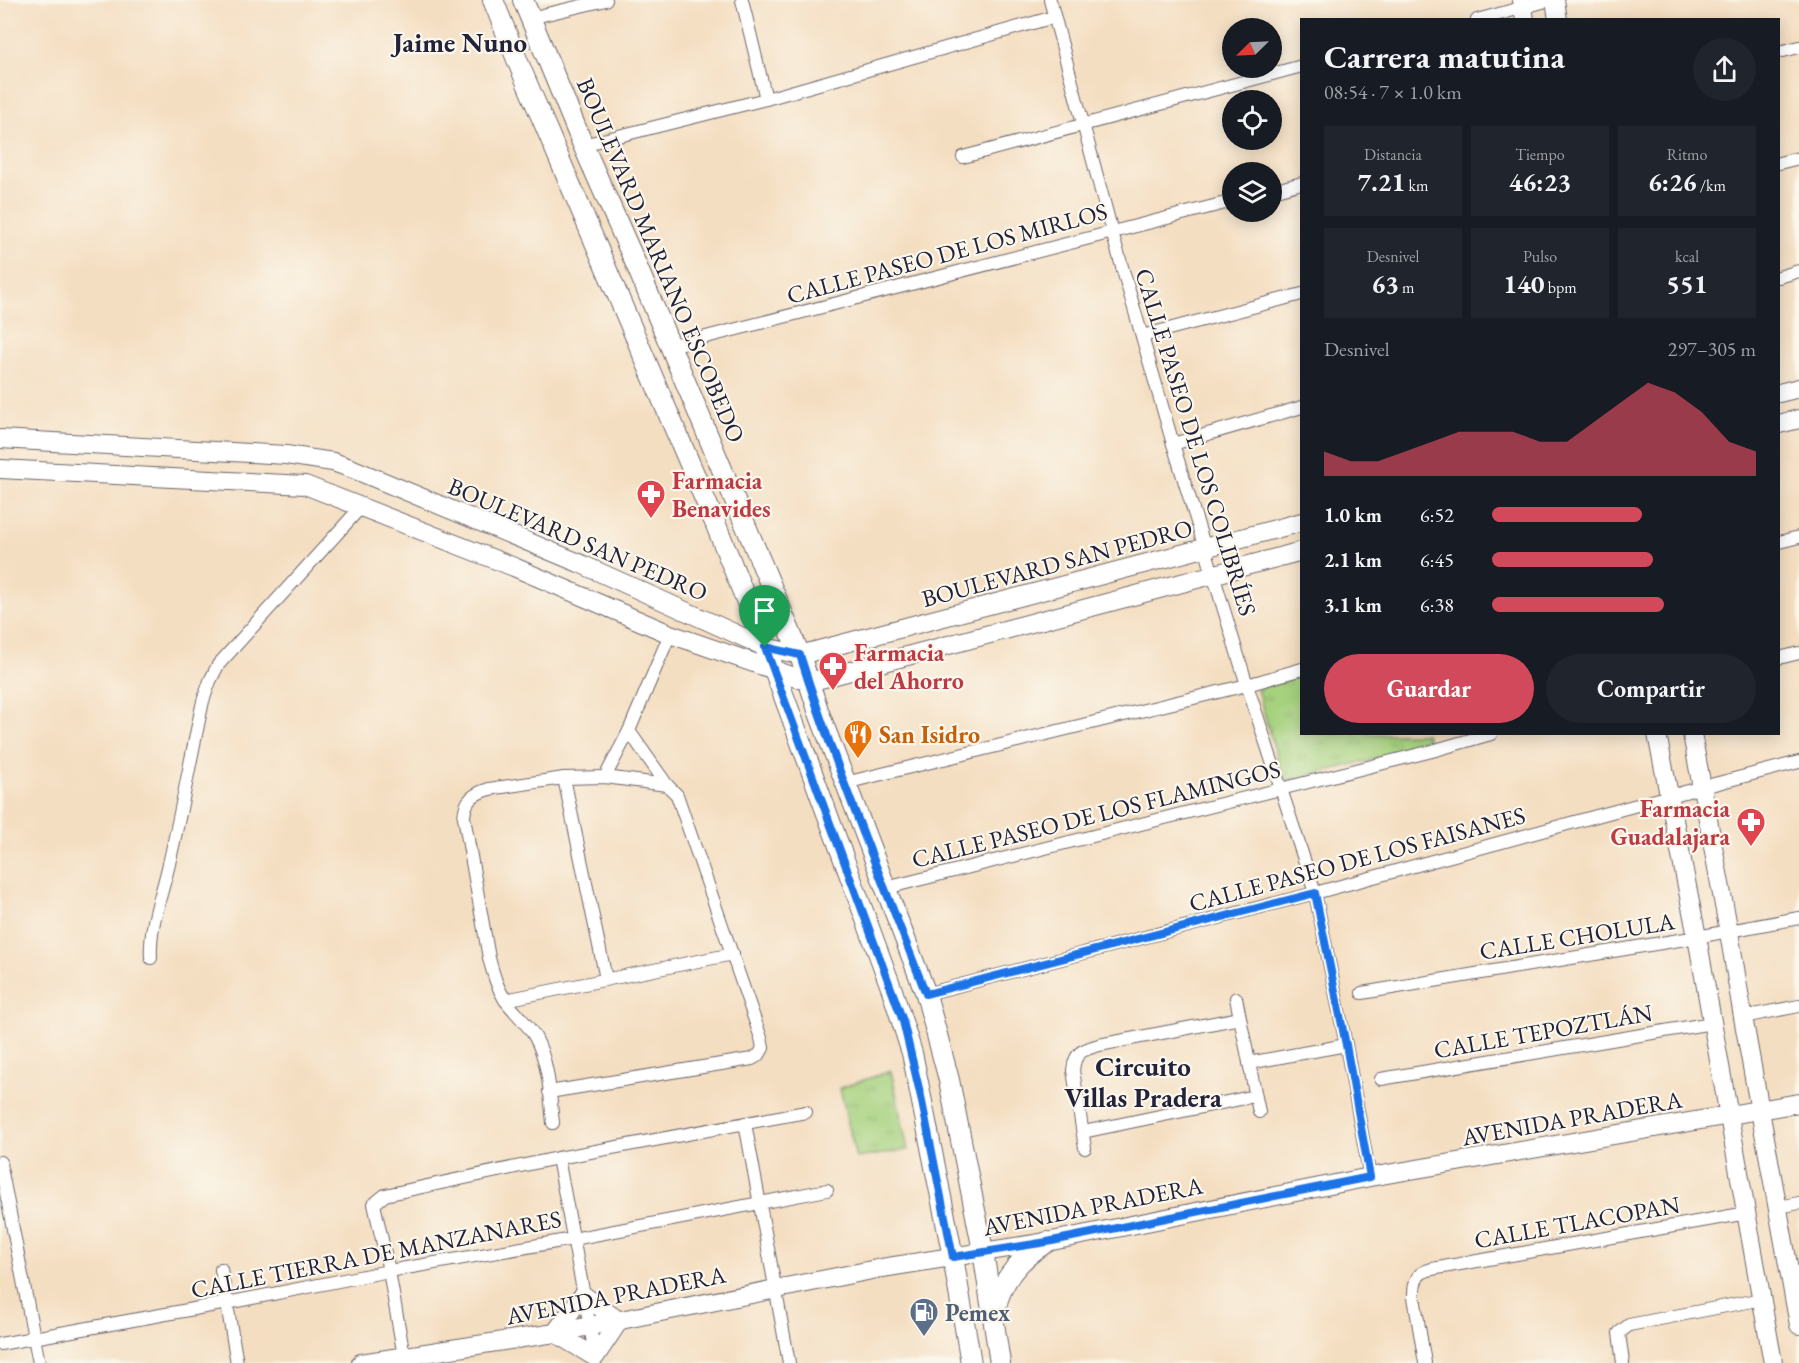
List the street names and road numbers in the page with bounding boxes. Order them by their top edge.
street label: BOULEVARD MARIANO ESCOBEDO [570,73,752,447]
street label: CALLE PASEO DE LOS MIRLOS [783,195,1111,311]
street label: CALLE PASEO DE LOS COLIBRÍES [1128,264,1264,620]
street label: BOULEVARD SAN PEDRO [443,470,713,608]
street label: BOULEVARD SAN PEDRO [918,512,1196,614]
street label: CALLE PASEO DE LOS FLAMINGOS [908,753,1284,875]
street label: CALLE PASEO DE LOS FAISANES [1185,799,1529,919]
street label: CALLE CHOLULA [1477,905,1677,967]
street label: CALLE TEPOZTLÁN [1431,997,1655,1065]
street label: AVENIDA PRADERA [1458,1083,1685,1153]
street label: AVENIDA PRADERA [980,1169,1206,1243]
street label: CALLE TLACOPAN [1472,1189,1682,1255]
street label: CALLE TIERRA DE MANZANARES [188,1203,564,1305]
street label: AVENIDA PRADERA [503,1258,729,1332]

